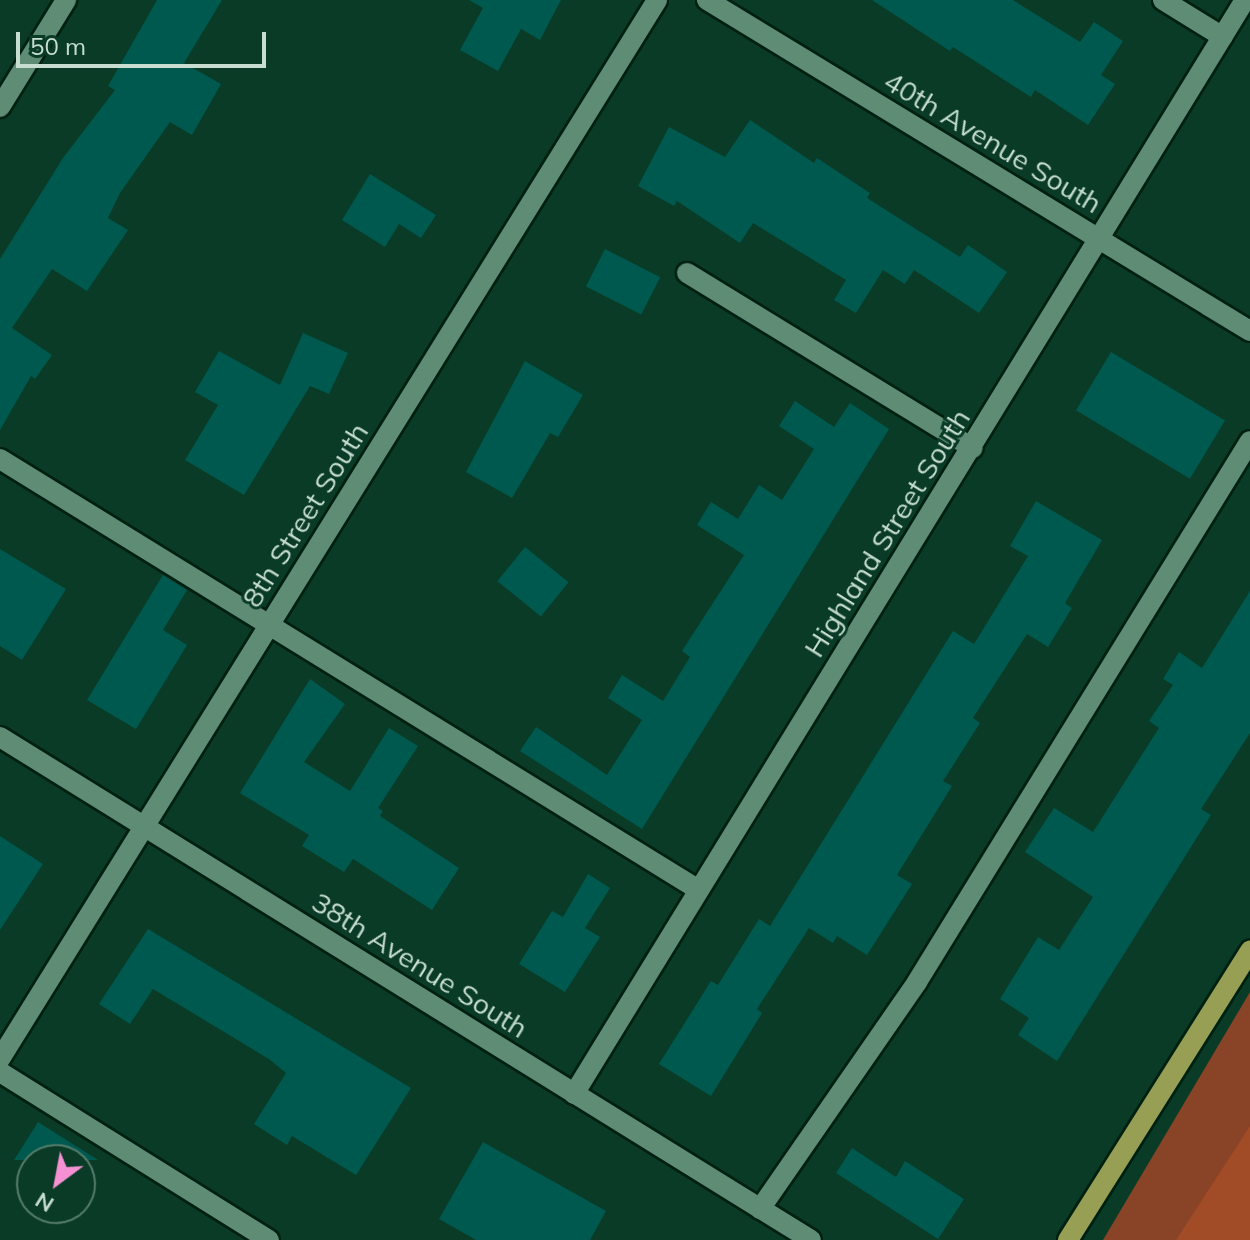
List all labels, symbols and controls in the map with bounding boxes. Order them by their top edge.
scale bar [20,16,270,66]
text: 50 m [30,31,86,61]
street label: 40th Avenue South [878,64,1108,220]
street label: Highland Street South [797,403,977,663]
street label: 8th Street South [235,417,375,613]
street label: 38th Avenue South [306,885,534,1045]
north arrow [16,1144,96,1224]
text: N [30,1186,59,1219]

